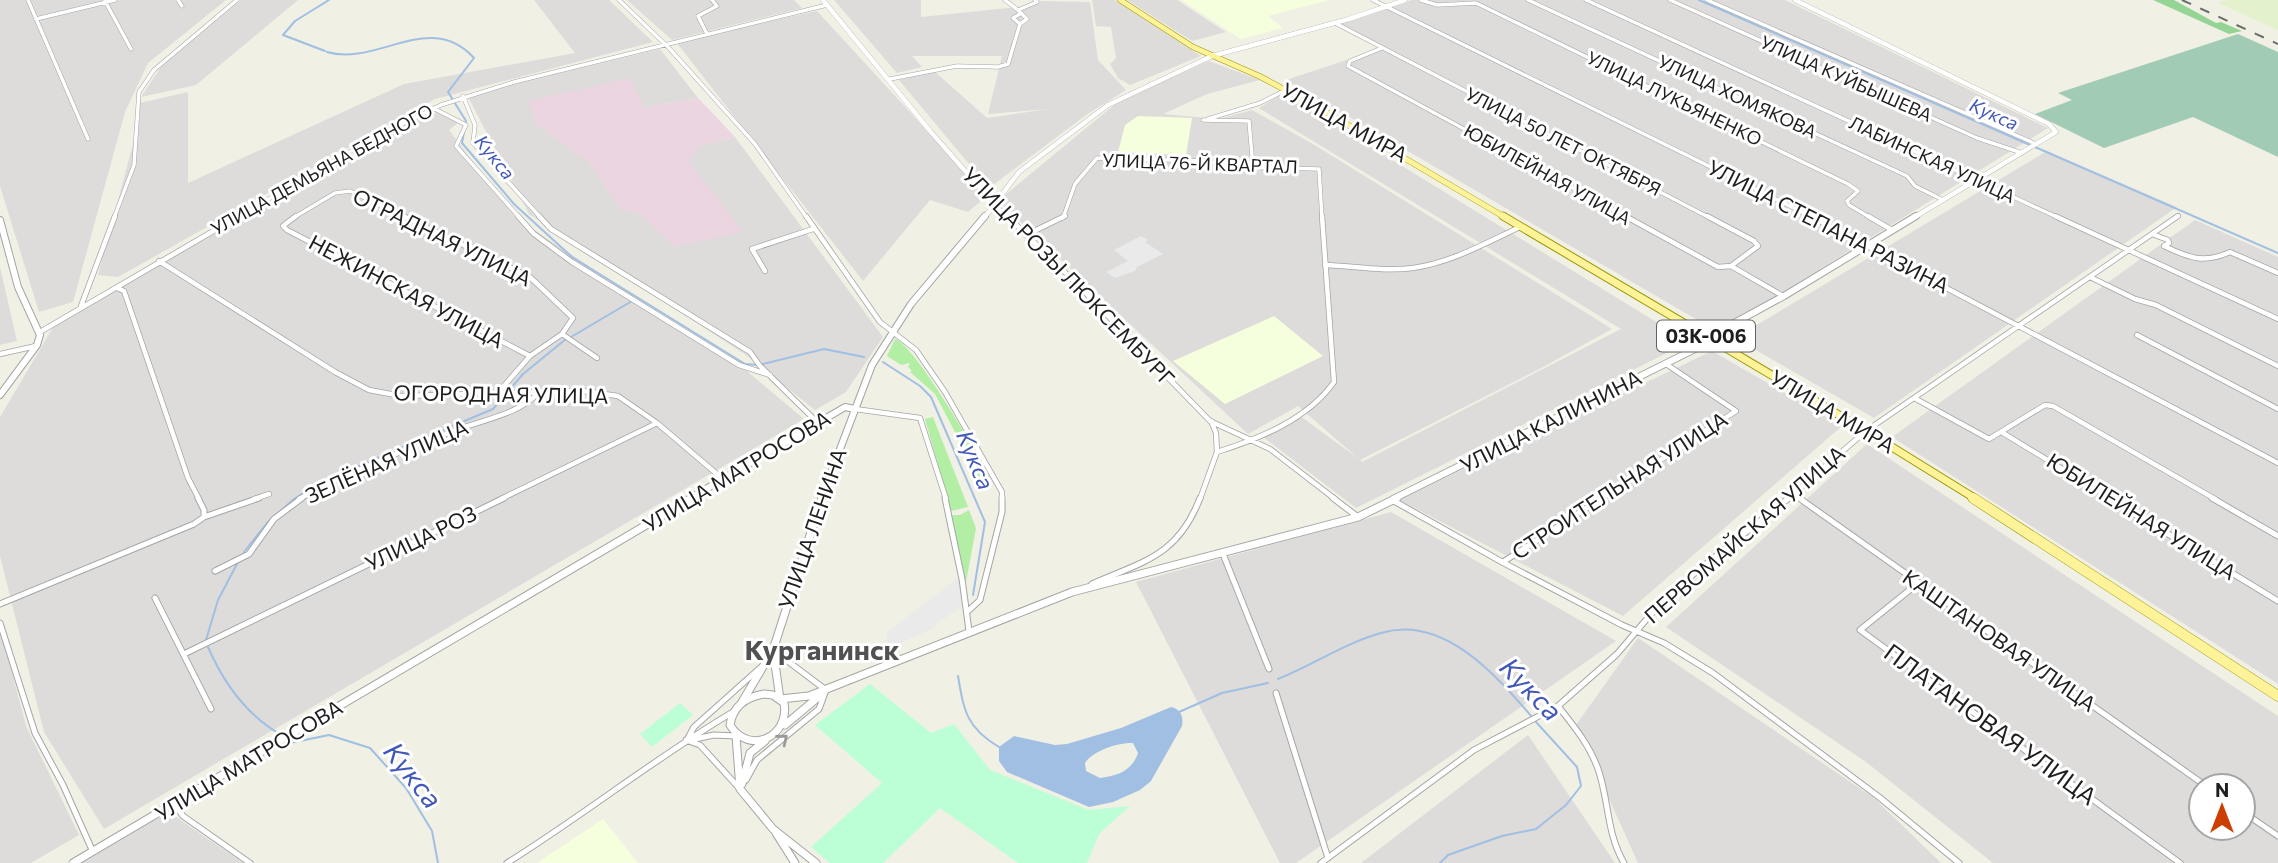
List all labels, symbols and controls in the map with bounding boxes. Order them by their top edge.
street label: УЛИЦА КУЙБЫШЕВА [1757,30,1936,126]
street label: УЛИЦА ЛУКЬЯНЕНКО [1583,46,1766,150]
street label: УЛИЦА ХОМЯКОВА [1655,50,1820,143]
street label: УЛИЦА МИРА [1277,77,1412,167]
street label: УЛИЦА 50 ЛЕТ ОКТЯБРЯ [1462,82,1665,200]
water label: Кукса [1966,93,2022,134]
street label: УЛИЦА ДЕМЬЯНА БЕДНОГО [207,99,436,239]
street label: ЛАБИНСКАЯ УЛИЦА [1846,111,2019,207]
street label: ЮБИЛЕЙНАЯ УЛИЦА [1460,119,1635,229]
water label: Кукса [470,130,520,184]
street label: УЛИЦА 76-Й КВАРТАЛ [1102,149,1298,177]
street label: УЛИЦА СТЕПАНА РАЗИНА [1704,154,1954,298]
street label: УЛИЦА РОЗЫ ЛЮКСЕМБУРГ [958,161,1180,391]
street label: ОТРАДНАЯ УЛИЦА [349,183,536,291]
street label: НЕЖИНСКАЯ УЛИЦА [305,229,508,353]
road number: 03К-006 [1657,320,1755,352]
street label: УЛИЦА КАЛИНИНА [1455,364,1645,477]
street label: УЛИЦА МИРА [1766,364,1900,458]
street label: ОГОРОДНАЯ УЛИЦА [393,379,609,408]
street label: УЛИЦА МАТРОСОВА [638,405,835,537]
street label: СТРОИТЕЛЬНАЯ УЛИЦА [1507,406,1731,564]
street label: ЗЕЛЁНАЯ УЛИЦА [301,414,472,508]
water label: Кукса [951,426,1001,493]
street label: ПЕРВОМАЙСКАЯ УЛИЦА [1639,440,1849,628]
street label: УЛИЦА ЛЕНИНА [772,445,851,612]
street label: ЮБИЛЕЙНАЯ УЛИЦА [2043,447,2241,584]
street label: УЛИЦА РОЗ [361,500,480,575]
street label: КАШТАНОВАЯ УЛИЦА [1898,564,2101,716]
district label: Курганинск [744,632,900,666]
street label: ПЛАТАНОВАЯ УЛИЦА [1879,637,2103,811]
water label: Кукса [1494,650,1570,727]
street label: УЛИЦА МАТРОСОВА [150,694,347,826]
water label: Кукса [377,734,450,814]
one-way arrow [774,735,787,747]
north arrow [2187,772,2257,842]
text: N [2215,778,2229,801]

